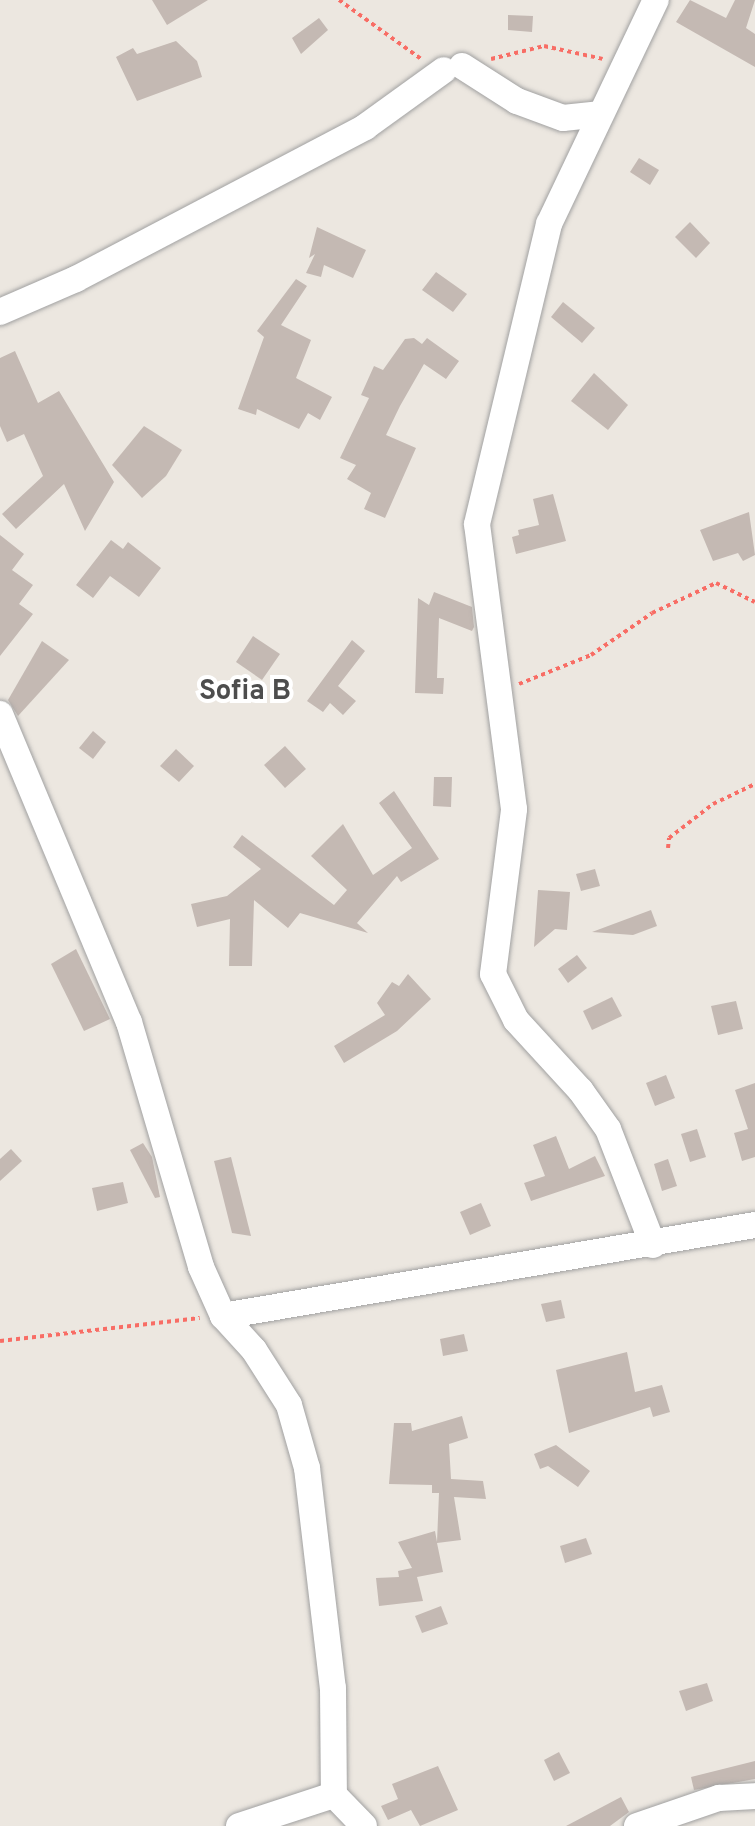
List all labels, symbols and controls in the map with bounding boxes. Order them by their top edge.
district label: Sofia B [199,675,291,709]

